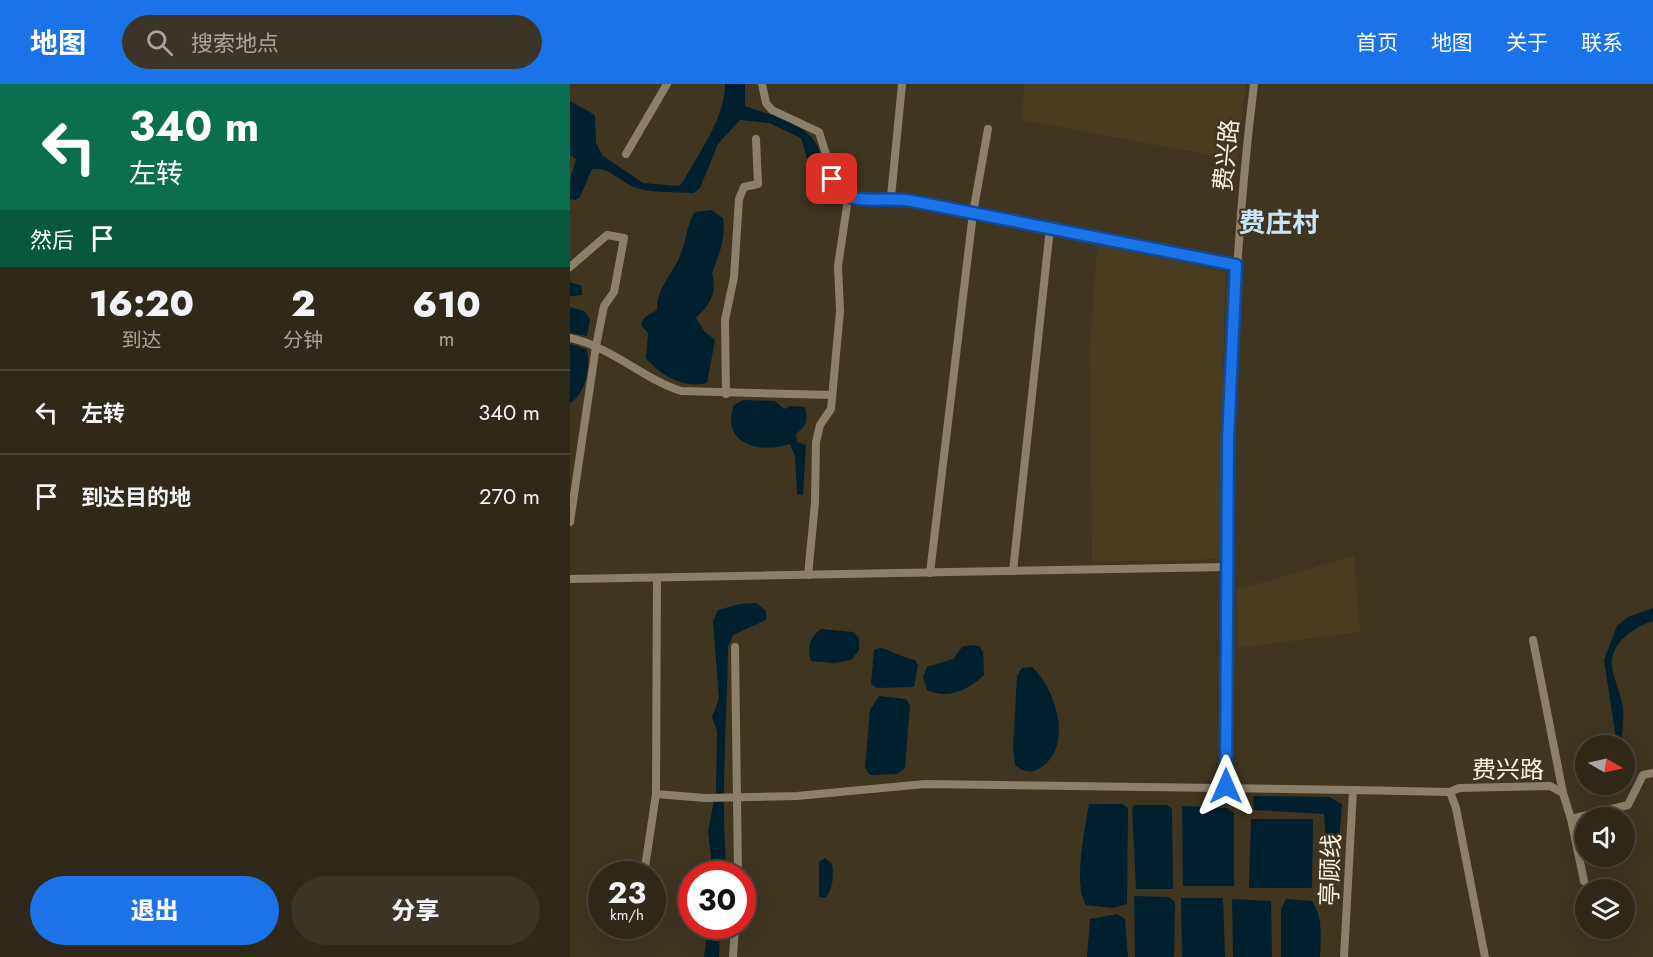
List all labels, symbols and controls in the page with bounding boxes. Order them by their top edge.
search box [122,15,542,69]
text: 地图 [30,23,86,64]
icon: search [143,26,176,59]
text: 搜索地点 [191,27,279,59]
text: 首页 [1356,28,1398,58]
text: 地图 [1431,28,1473,58]
text: 关于 [1506,28,1548,58]
text: 联系 [1581,28,1623,58]
text: 340 m [129,96,259,157]
icon: left [30,108,108,186]
street label: 费兴路 [1205,117,1247,193]
pin [806,153,857,204]
text: 左转 [129,154,183,193]
icon: arrive [815,162,848,195]
district label: 费庄村 [1239,203,1320,242]
icon: arrive [86,222,119,255]
text: 然后 [30,224,74,256]
text: 16:20 [89,277,194,329]
text: 2 [291,277,315,329]
text: 610 [412,278,481,330]
text: m [439,325,454,354]
text: 到达 [122,326,162,355]
text: 分钟 [283,326,323,355]
icon: left [30,396,63,429]
text: 340 m [478,396,540,428]
text: 左转 [81,397,125,429]
icon: arrive [30,480,63,513]
text: 270 m [479,480,540,512]
text: 到达目的地 [81,481,191,513]
north arrow [1575,735,1635,795]
map controls [1575,735,1635,939]
street label: 费兴路 [1472,752,1544,787]
position arrow [1194,754,1258,818]
button: sound [1575,807,1635,867]
street label: 亭顾线 [1311,833,1349,907]
speed limit sign: 30 [678,861,756,939]
text: 23 [608,871,646,914]
button: 退出 [30,876,279,945]
button: 分享 [291,876,540,945]
button: layers [1575,879,1635,939]
text: km/h [610,904,644,926]

